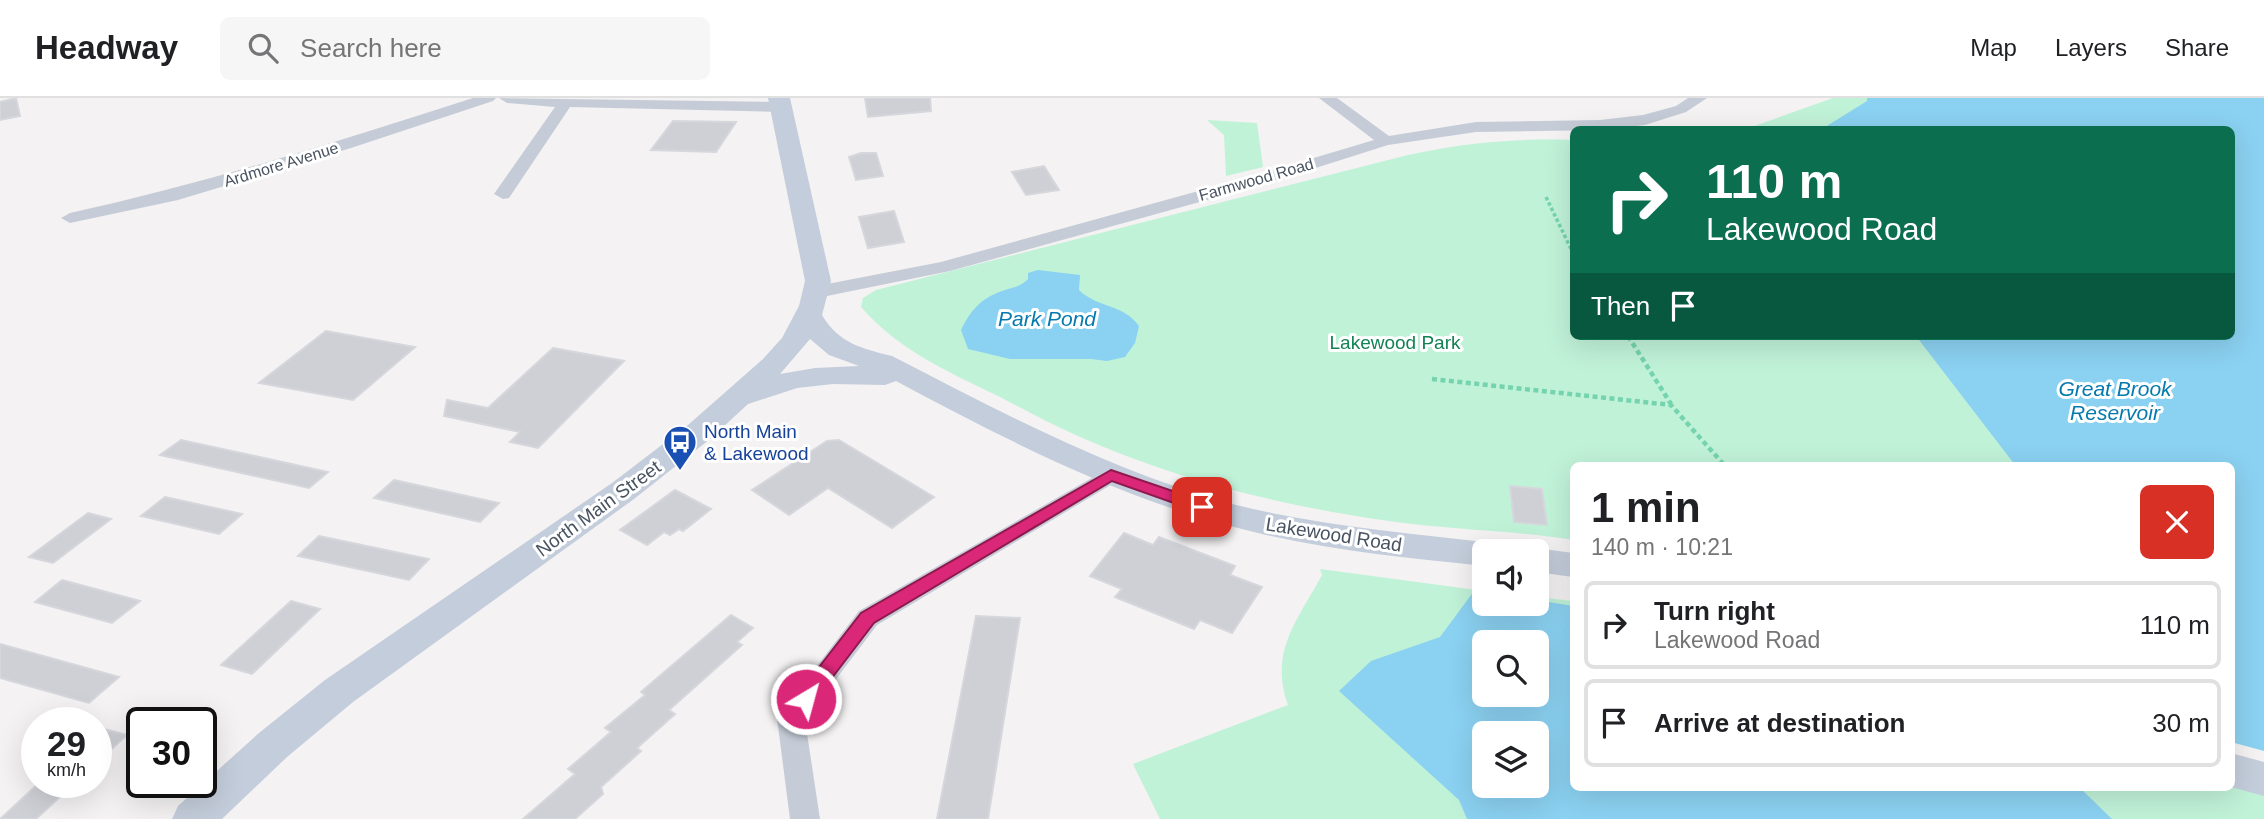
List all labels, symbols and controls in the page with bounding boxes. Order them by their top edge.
search box [220,17,710,80]
text: Headway [35,29,178,66]
icon: search [244,29,282,67]
text: Search here [300,33,442,63]
text: Map [1970,34,2017,61]
text: Layers [2055,34,2127,61]
text: Share [2165,34,2229,61]
street label: Ardmore Avenue [222,139,341,190]
icon: right [1591,154,1682,245]
text: 110 m [1706,154,1842,208]
street label: Farmwood Road [1197,155,1315,204]
text: Lakewood Road [1706,211,1937,247]
icon: arrive [1664,287,1702,325]
text: Then [1591,291,1650,321]
water label: Park Pond [998,307,1097,330]
park label: Lakewood Park [1330,332,1461,353]
water label: Great Brook Reservoir [2058,377,2173,424]
place label: North Main & Lakewood [704,421,809,464]
bus stop icon: North Main & Lakewood [661,423,699,472]
street label: North Main Street [532,456,665,561]
pin [1172,477,1232,537]
text: 1 min [1591,484,1701,531]
button: close [2140,485,2214,559]
icon: arrive [1183,488,1221,526]
street label: Lakewood Road [1264,513,1403,556]
text: 140 m · 10:21 [1591,534,1733,560]
map controls [1472,539,1549,798]
button: sound [1472,539,1549,616]
text: Turn right [1654,596,1775,626]
icon: right [1595,606,1633,644]
text: 110 m [2140,610,2210,640]
text: Lakewood Road [1654,627,1820,653]
button: search [1472,630,1549,707]
position arrow [769,662,843,736]
icon: arrive [1595,704,1633,742]
speed limit sign: 30 [126,707,217,798]
text: Arrive at destination [1654,708,1905,738]
text: 30 m [2152,708,2210,738]
button: layers [1472,721,1549,798]
text: 29 [47,724,86,763]
text: km/h [47,760,86,780]

